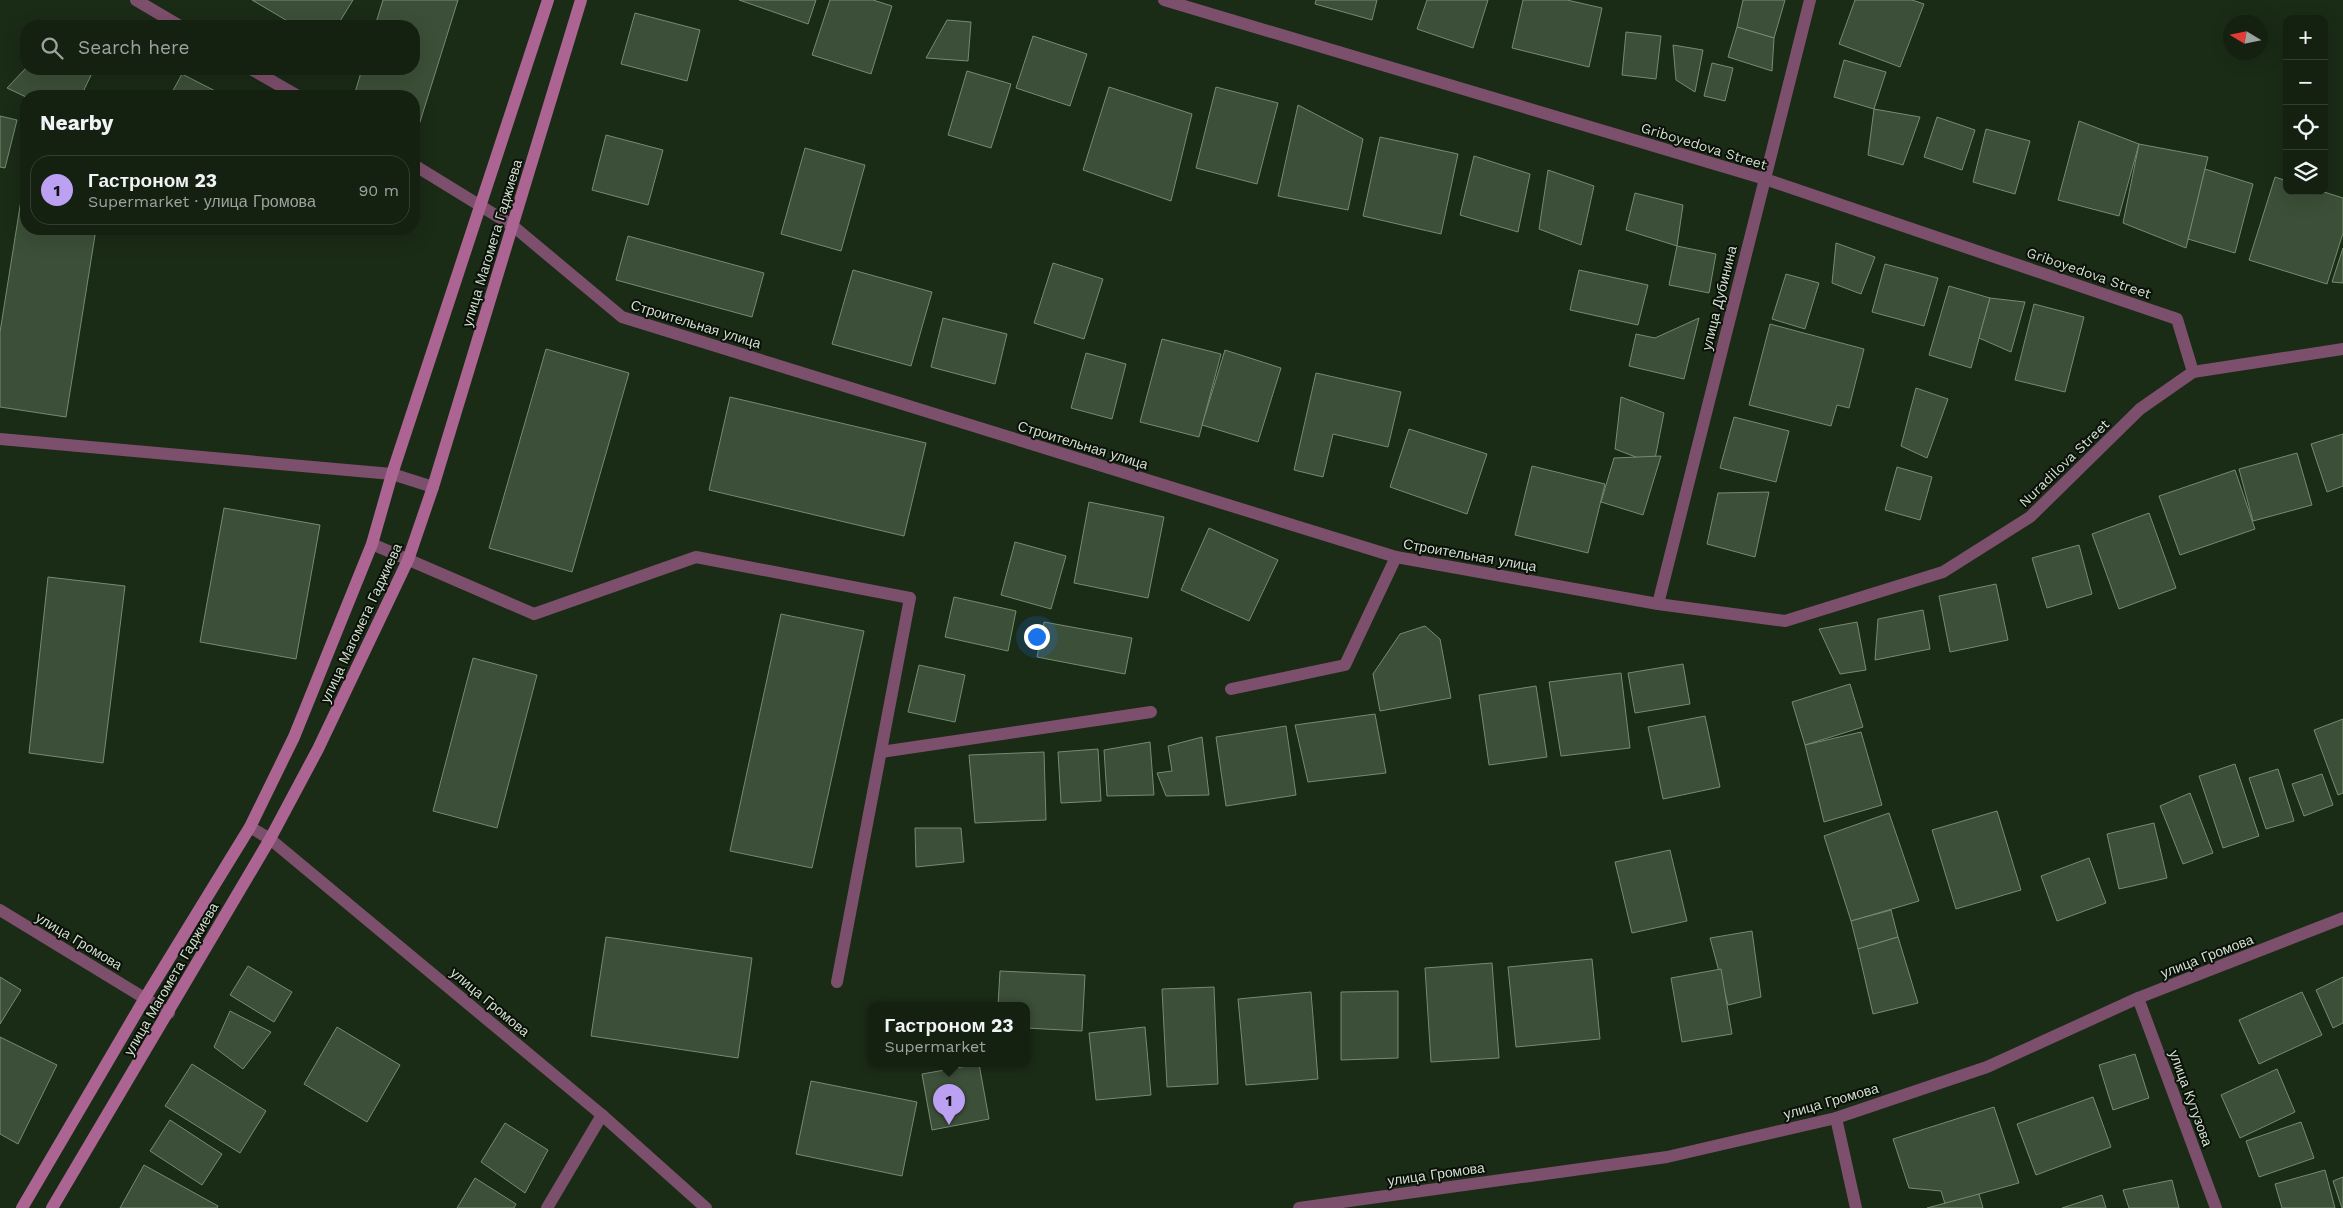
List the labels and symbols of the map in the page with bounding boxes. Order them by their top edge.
north arrow [2223,15,2268,60]
street label: Griboyedova Street [1639,119,1769,173]
street label: улица Магомета Гаджиева [459,157,525,329]
street label: улица Дубинина [1698,244,1740,352]
street label: Griboyedova Street [2025,244,2153,302]
street label: Строительная улица [629,297,763,351]
street label: Nuradilova Street [2016,416,2112,510]
street label: Строительная улица [1016,418,1150,472]
street label: Строительная улица [1402,535,1538,575]
street label: улица Магомета Гаджиева [317,541,405,705]
your location [1024,624,1050,650]
street label: улица Магомета Гаджиева [121,899,222,1058]
street label: улица Громова [33,909,125,973]
street label: улица Громова [2158,931,2256,981]
street label: улица Громова [447,964,533,1040]
street label: улица Кутузова [2166,1048,2216,1148]
street label: улица Громова [1782,1080,1881,1122]
pin: 1 [933,1084,965,1125]
street label: улица Громова [1386,1159,1486,1189]

